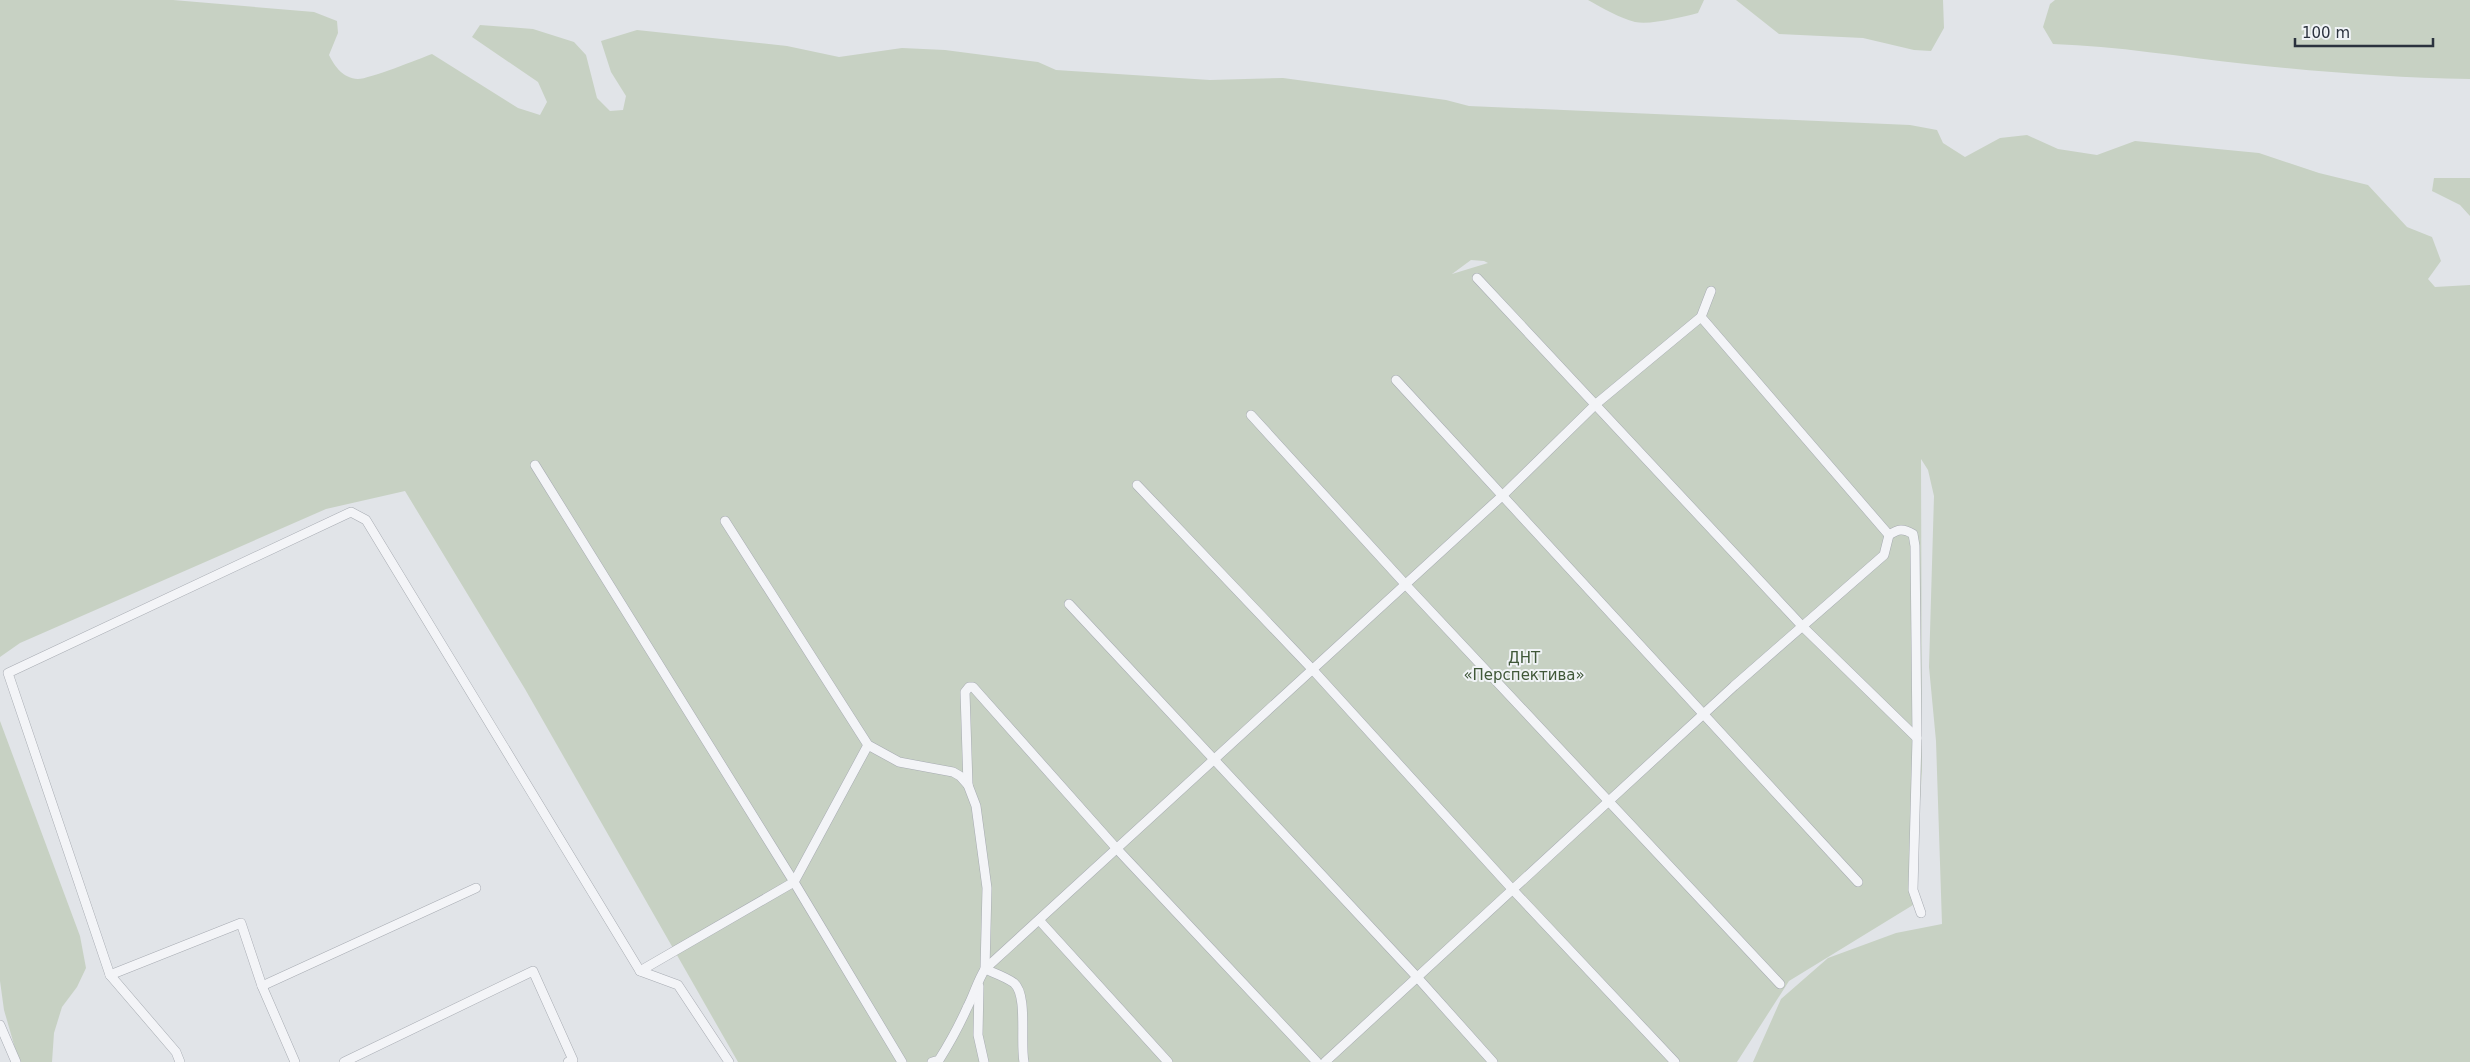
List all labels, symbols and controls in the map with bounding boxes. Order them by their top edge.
scale bar [2295,15,2432,47]
text: 100 m [2302,24,2350,42]
park label: ДНТ «Перспектива» [1463,649,1585,684]

